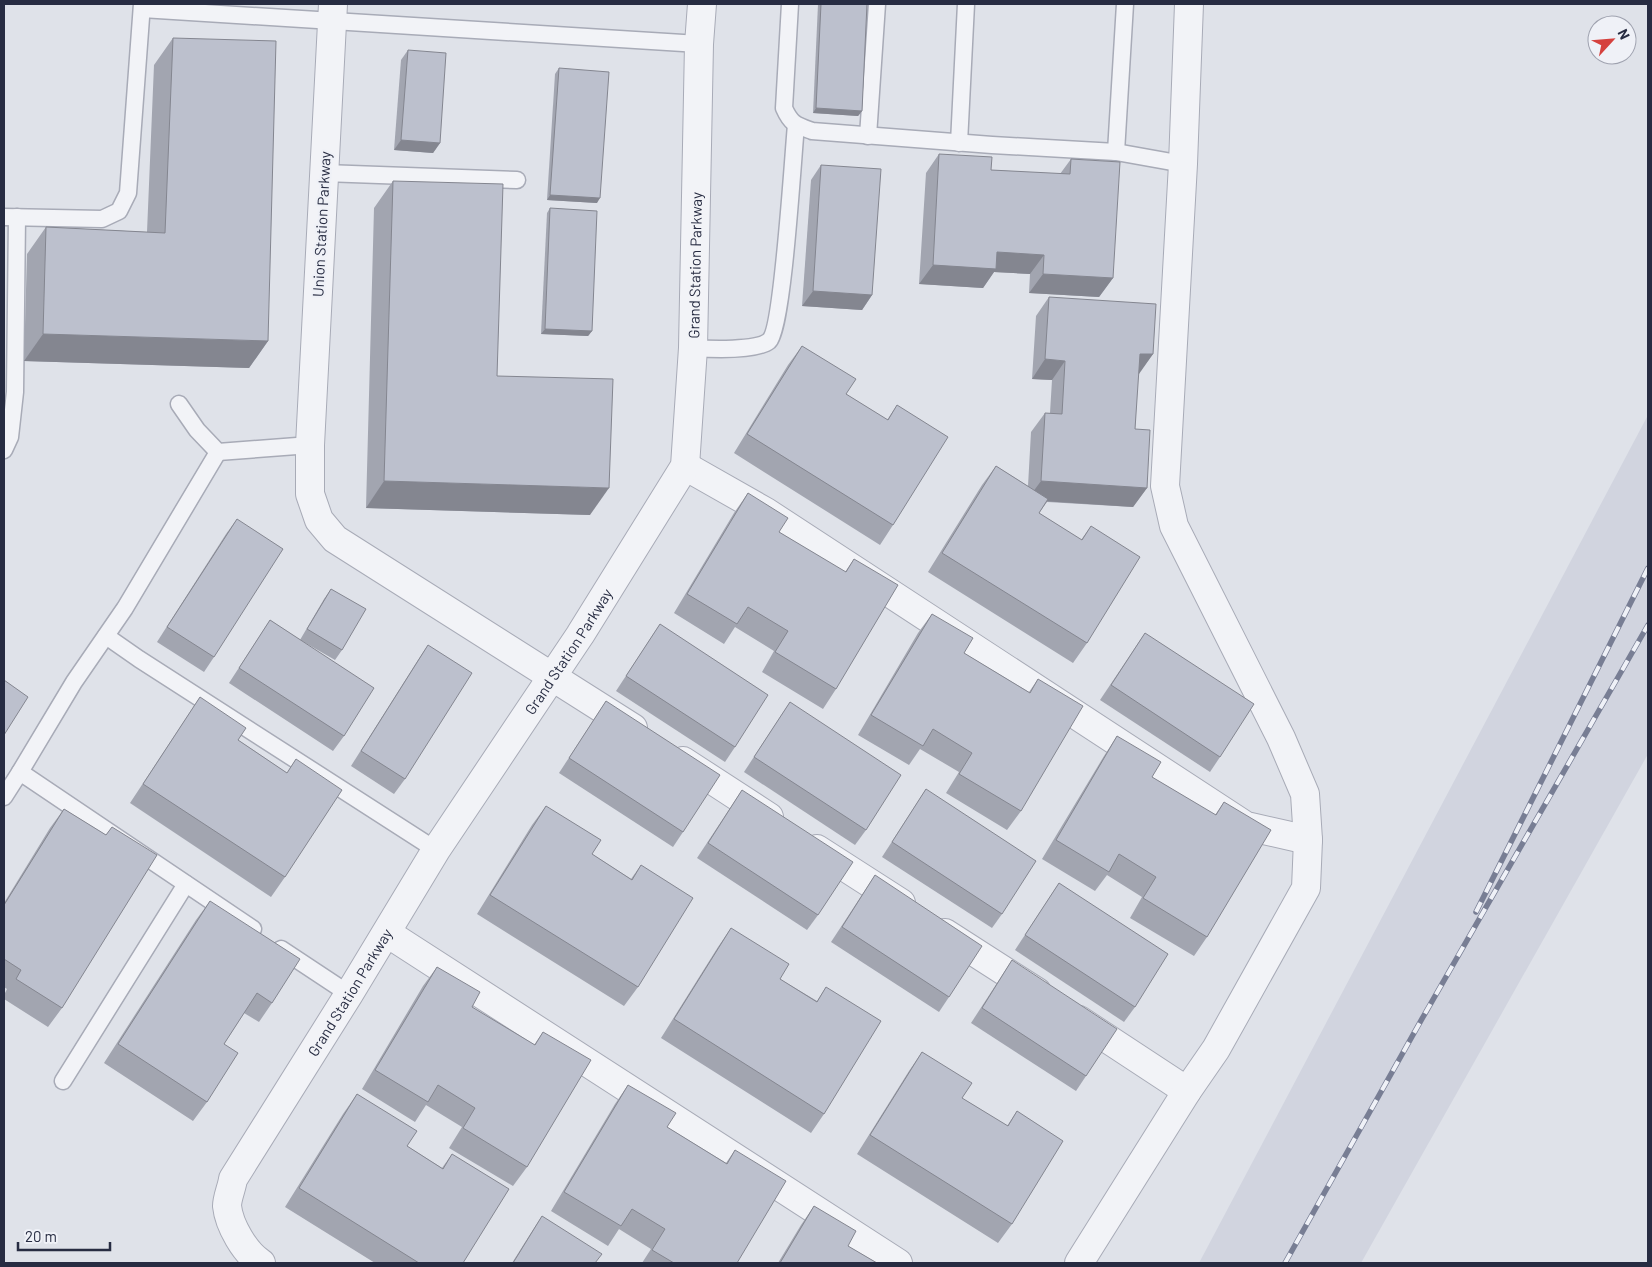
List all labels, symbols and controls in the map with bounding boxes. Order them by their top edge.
north arrow [1587,15,1637,65]
text: N [1614,26,1634,42]
street label: Union Station Parkway [308,151,334,297]
street label: Grand Station Parkway [684,192,705,339]
street label: Grand Station Parkway [521,585,616,718]
street label: Grand Station Parkway [303,925,396,1059]
scale bar [18,1220,110,1252]
text: 20 m [25,1227,57,1245]

